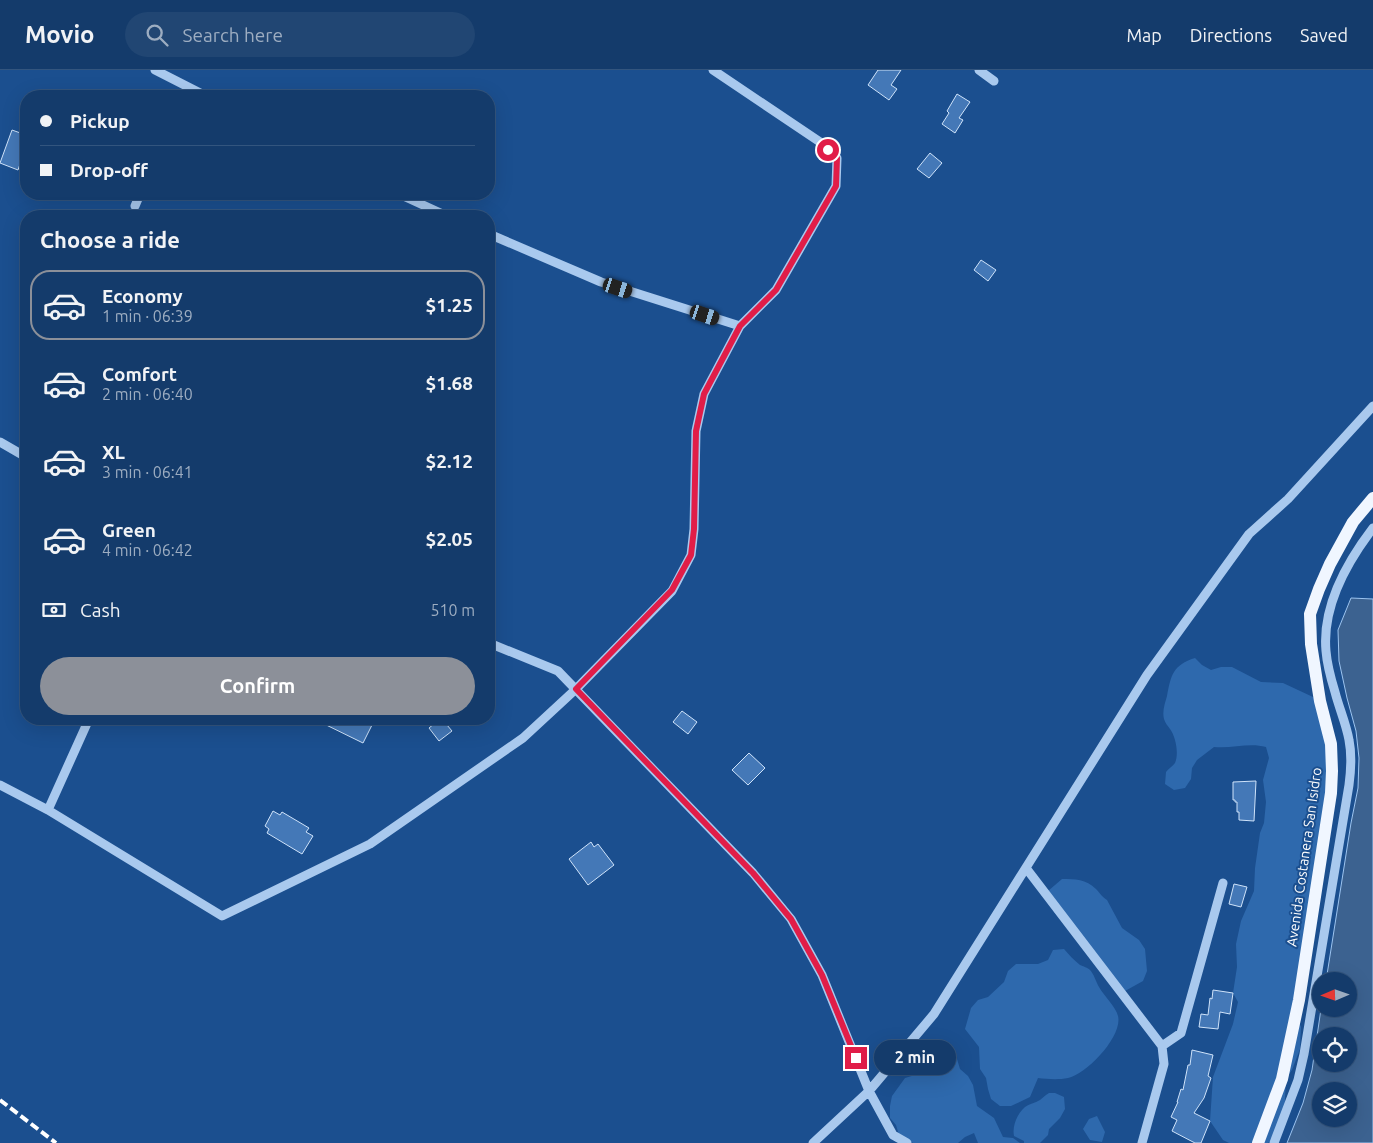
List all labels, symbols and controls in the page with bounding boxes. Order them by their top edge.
search box [125,12,475,57]
text: Movio [25,21,95,48]
icon: search [143,21,171,49]
text: Search here [183,24,283,46]
text: Map [1126,25,1162,45]
text: Directions [1190,25,1272,45]
text: Saved [1300,25,1348,45]
text: Pickup [70,110,130,132]
route start [817,139,839,161]
text: Drop-off [70,159,148,181]
text: Choose a ride [40,227,180,252]
car [601,276,634,300]
icon: car [42,283,87,328]
text: Economy [102,285,183,307]
text: $1.25 [425,294,473,316]
car [688,303,721,327]
text: 1 min · 06:39 [102,307,193,325]
icon: car [42,361,87,406]
text: Comfort [102,363,177,385]
text: $1.68 [425,372,473,394]
text: 2 min · 06:40 [102,385,193,403]
icon: car [42,439,87,484]
text: XL [102,441,125,463]
text: $2.12 [425,450,473,472]
text: 3 min · 06:41 [102,463,193,481]
icon: car [42,517,87,562]
text: Green [102,519,156,541]
text: $2.05 [425,528,473,550]
text: 4 min · 06:42 [102,541,193,559]
icon: cash [40,596,68,624]
text: Cash [80,599,121,621]
text: 510 m [430,601,475,619]
button: Confirm [40,657,475,715]
street label: Avenida Costanera San Isidro [1283,766,1325,948]
north arrow [1312,972,1358,1018]
map controls [1312,972,1357,1127]
button: locate [1312,1027,1357,1072]
callout: 2 min [874,1040,956,1076]
route end [845,1047,867,1069]
text: 2 min [895,1048,935,1066]
button: layers [1312,1082,1357,1127]

